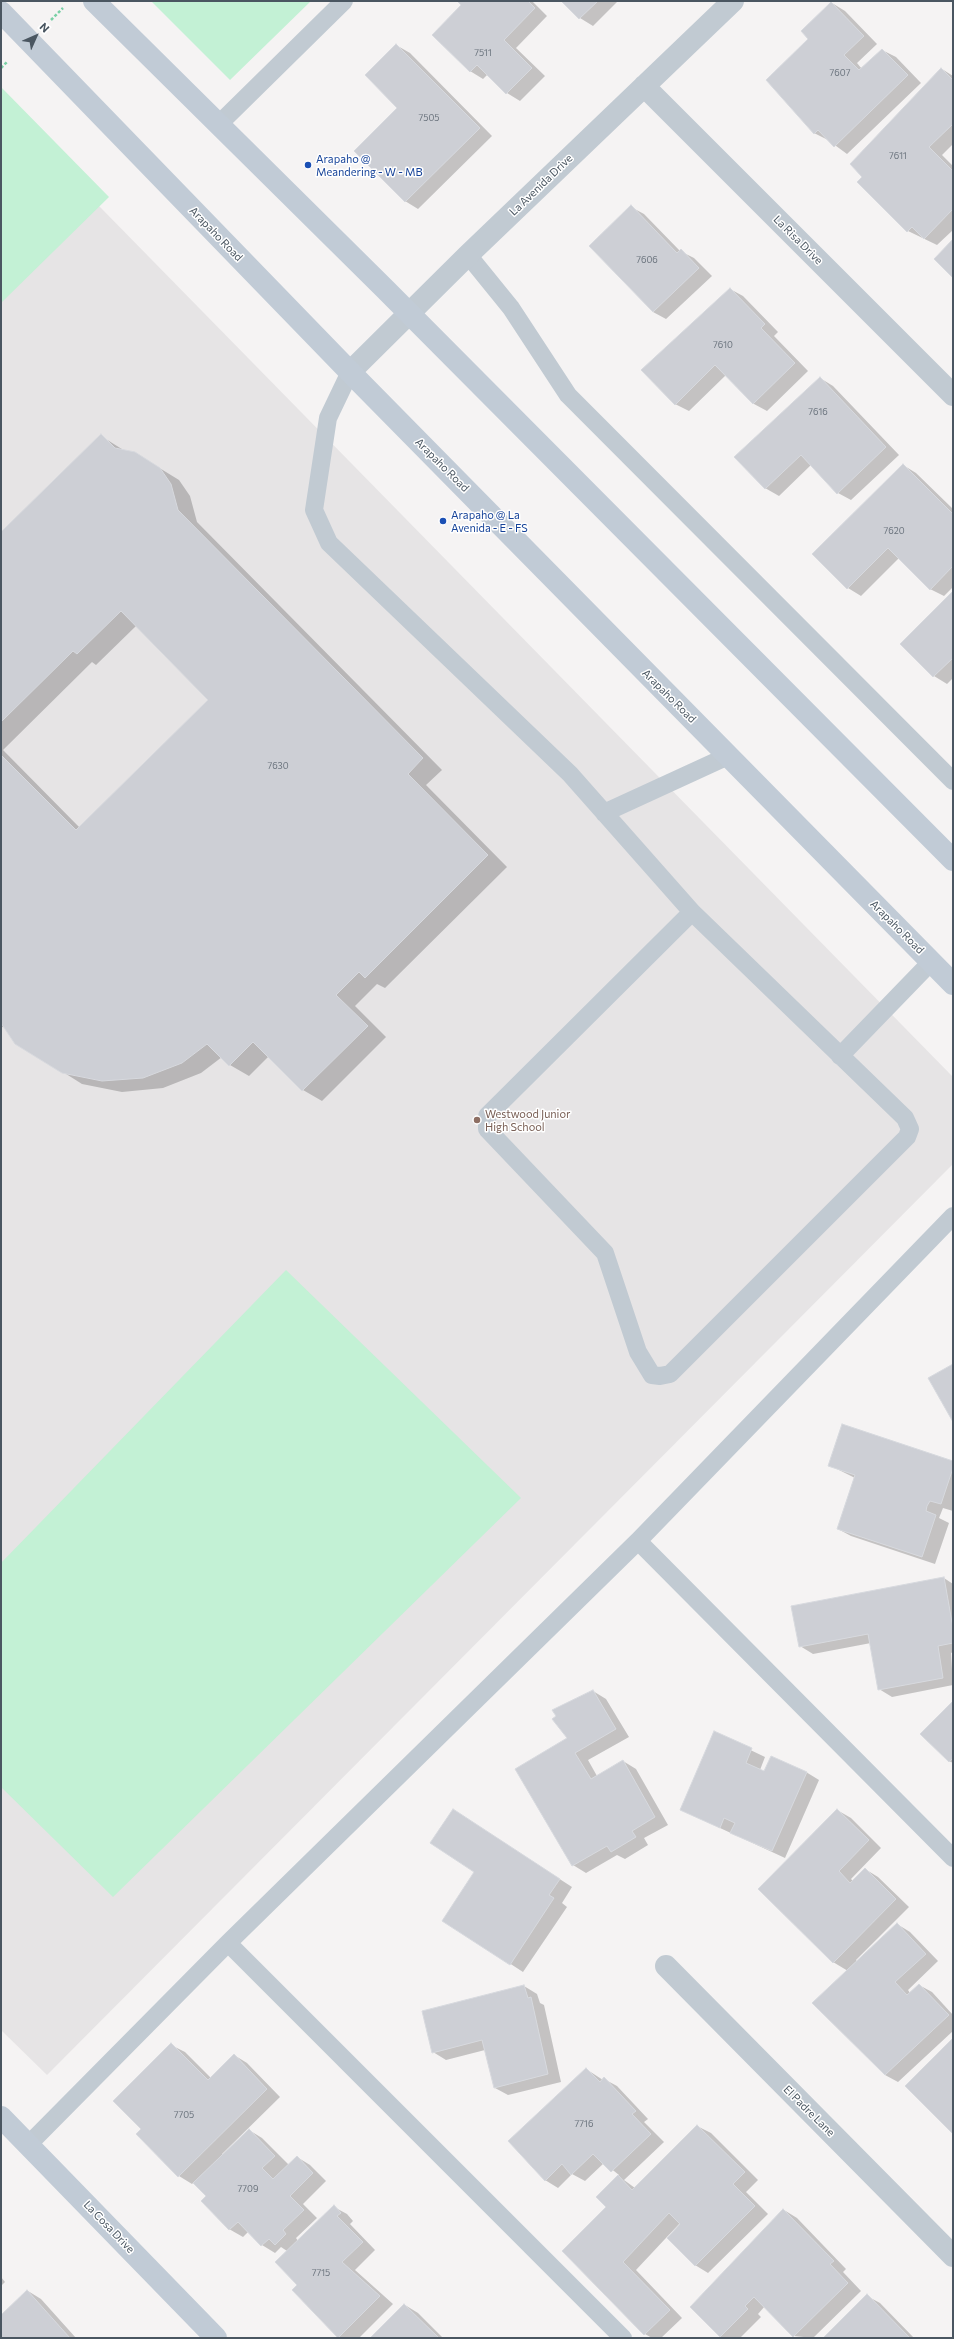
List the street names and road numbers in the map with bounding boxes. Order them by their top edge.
street label: La Avenida Drive [507,152,575,218]
street label: Arapaho Road [187,204,245,264]
street label: La Risa Drive [771,213,825,267]
street label: Arapaho Road [412,435,472,495]
street label: Arapaho Road [639,666,699,726]
street label: Arapaho Road [867,897,927,957]
street label: El Padre Lane [781,2083,837,2139]
street label: La Cosa Drive [81,2198,137,2256]

